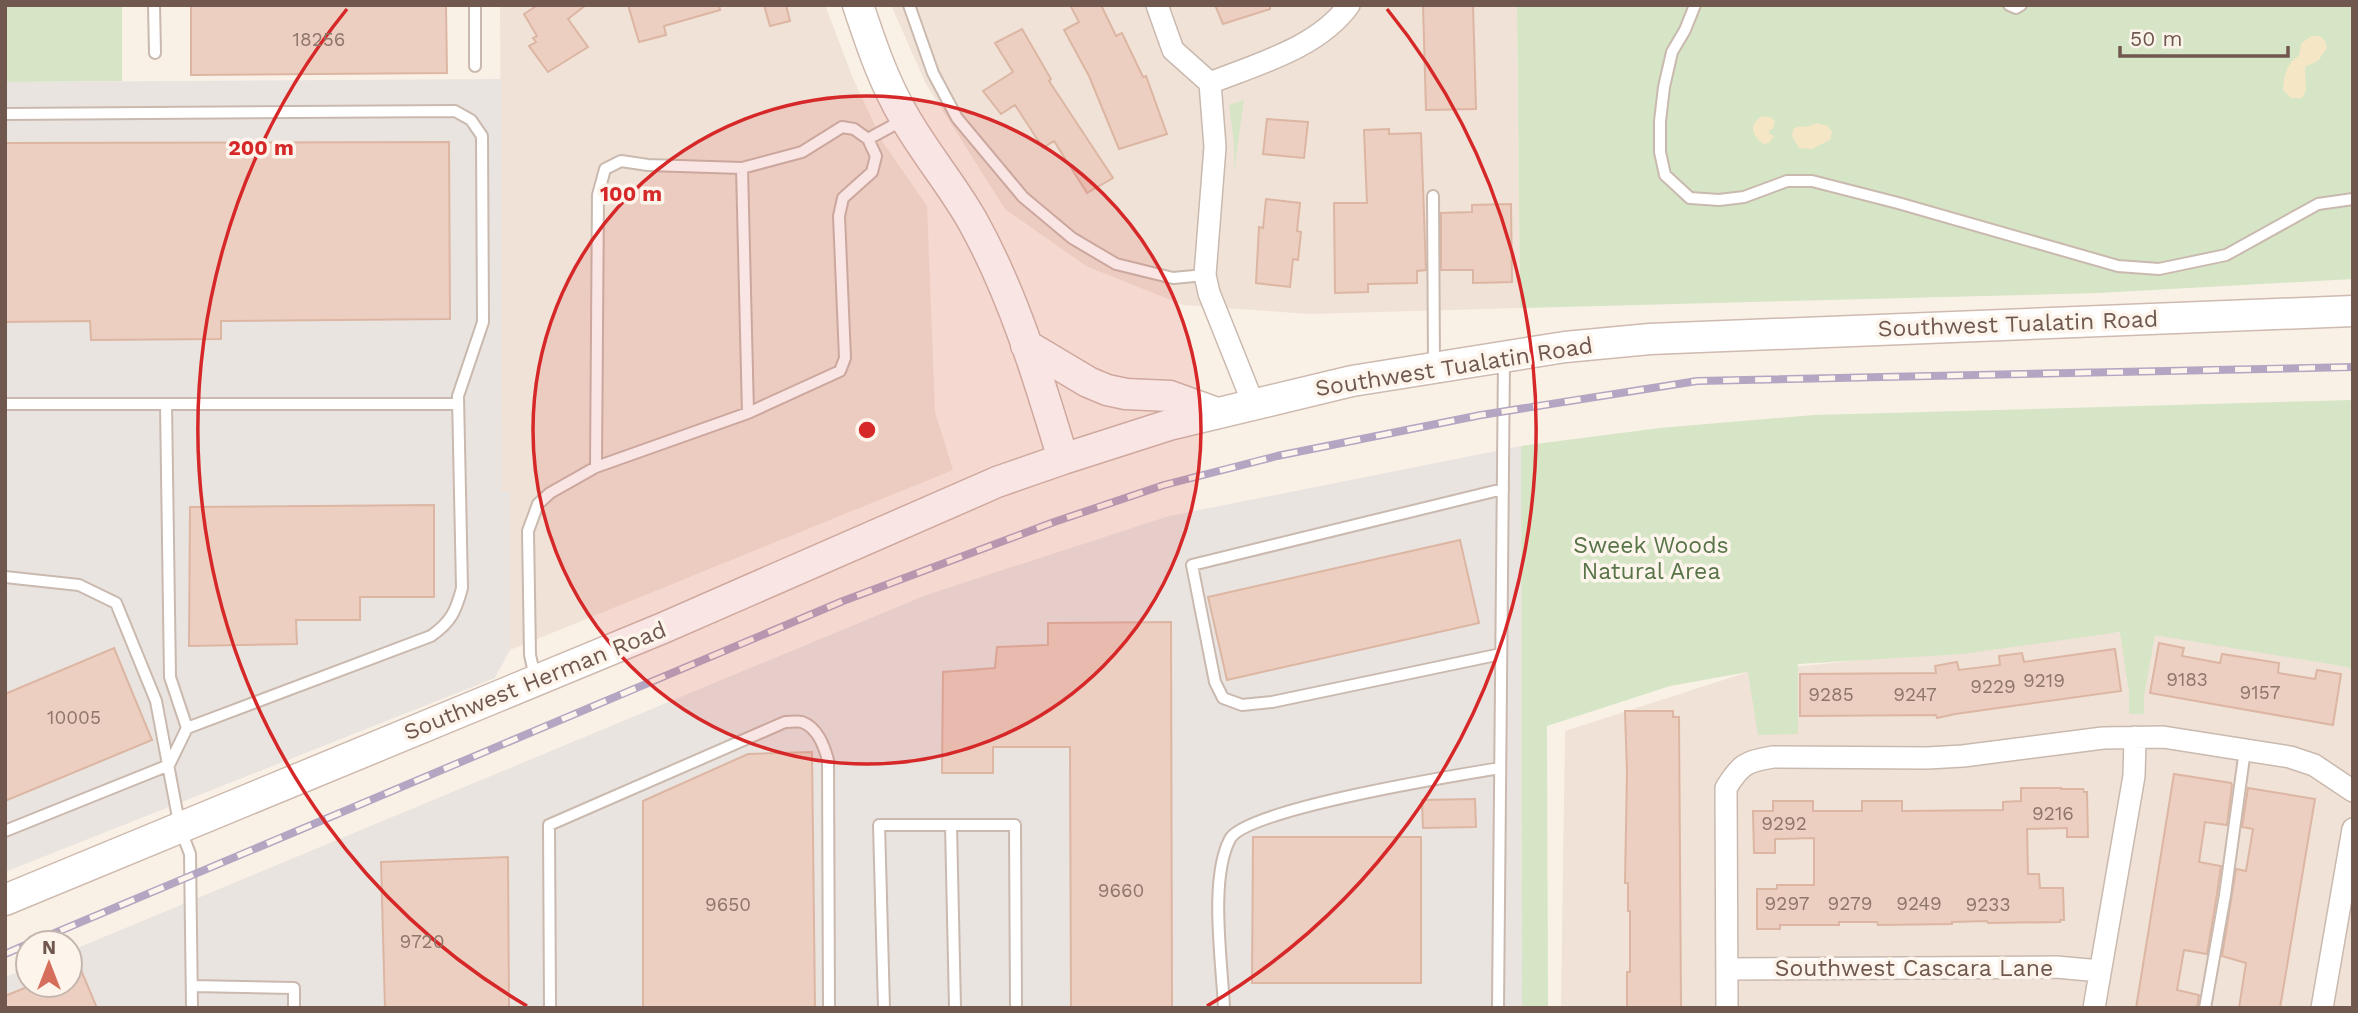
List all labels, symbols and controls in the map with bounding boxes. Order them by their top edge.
scale bar [2120,14,2288,58]
text: 50 m [2130,26,2182,51]
house number: 18256 [293,28,345,51]
text: 200 m [228,135,294,160]
text: 100 m [600,181,662,206]
street label: Southwest Tualatin Road [1877,306,2159,342]
street label: Southwest Tualatin Road [1313,332,1595,402]
centre of rings [855,418,879,442]
park label: Sweek Woods Natural Area [1573,532,1729,585]
street label: Southwest Herman Road [400,616,670,746]
house number: 9183 [2166,668,2208,691]
house number: 9219 [2023,669,2065,692]
house number: 9229 [1970,675,2016,698]
house number: 9157 [2240,681,2280,704]
house number: 9285 [1808,683,1854,706]
house number: 9247 [1893,683,1937,706]
house number: 10005 [47,706,101,729]
house number: 9216 [2032,802,2074,825]
house number: 9292 [1761,812,1807,835]
house number: 9660 [1098,879,1144,902]
house number: 9297 [1765,892,1809,915]
house number: 9279 [1828,892,1872,915]
house number: 9249 [1896,892,1942,915]
house number: 9650 [705,893,751,916]
house number: 9233 [1966,893,2010,916]
north arrow [14,929,84,999]
house number: 9720 [400,930,444,953]
text: N [42,936,56,959]
street label: Southwest Cascara Lane [1775,955,2053,982]

